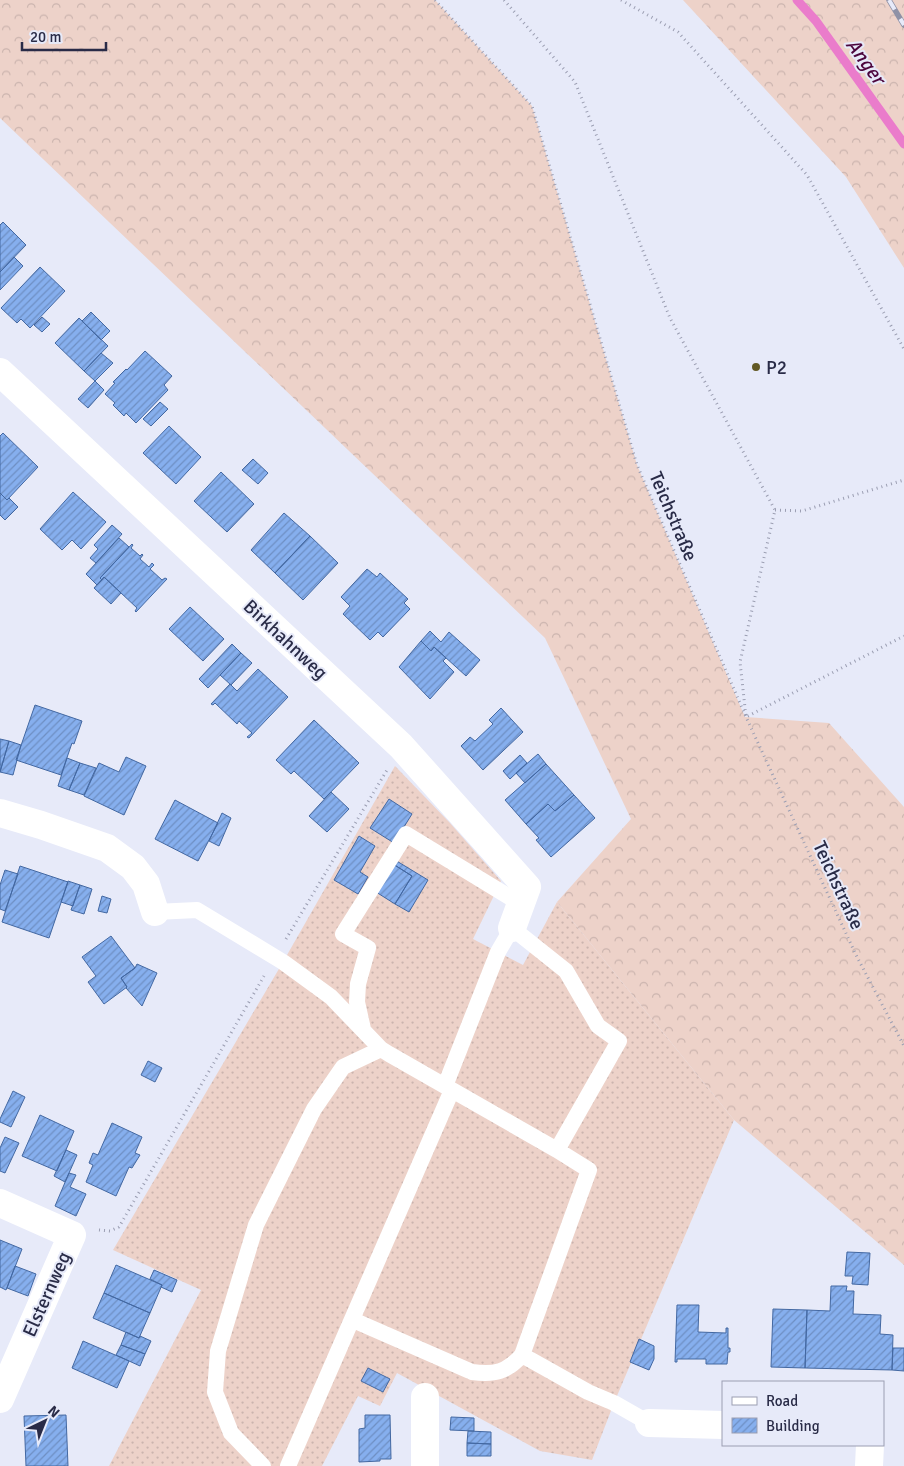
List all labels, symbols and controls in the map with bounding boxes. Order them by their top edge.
scale bar [22,20,106,52]
text: 20 m [30,28,61,46]
water label: Anger [840,33,892,91]
place label: P2 [766,356,787,380]
marker: P2 [750,361,762,373]
street label: Teichstraße [644,468,703,565]
street label: Birkhahnweg [238,595,332,685]
street label: Teichstraße [807,837,869,933]
street label: Elsternweg [18,1248,76,1341]
legend [722,1381,884,1446]
text: Road [766,1392,798,1410]
north arrow [20,1396,70,1446]
text: N [44,1402,63,1421]
text: Building [766,1417,820,1435]

